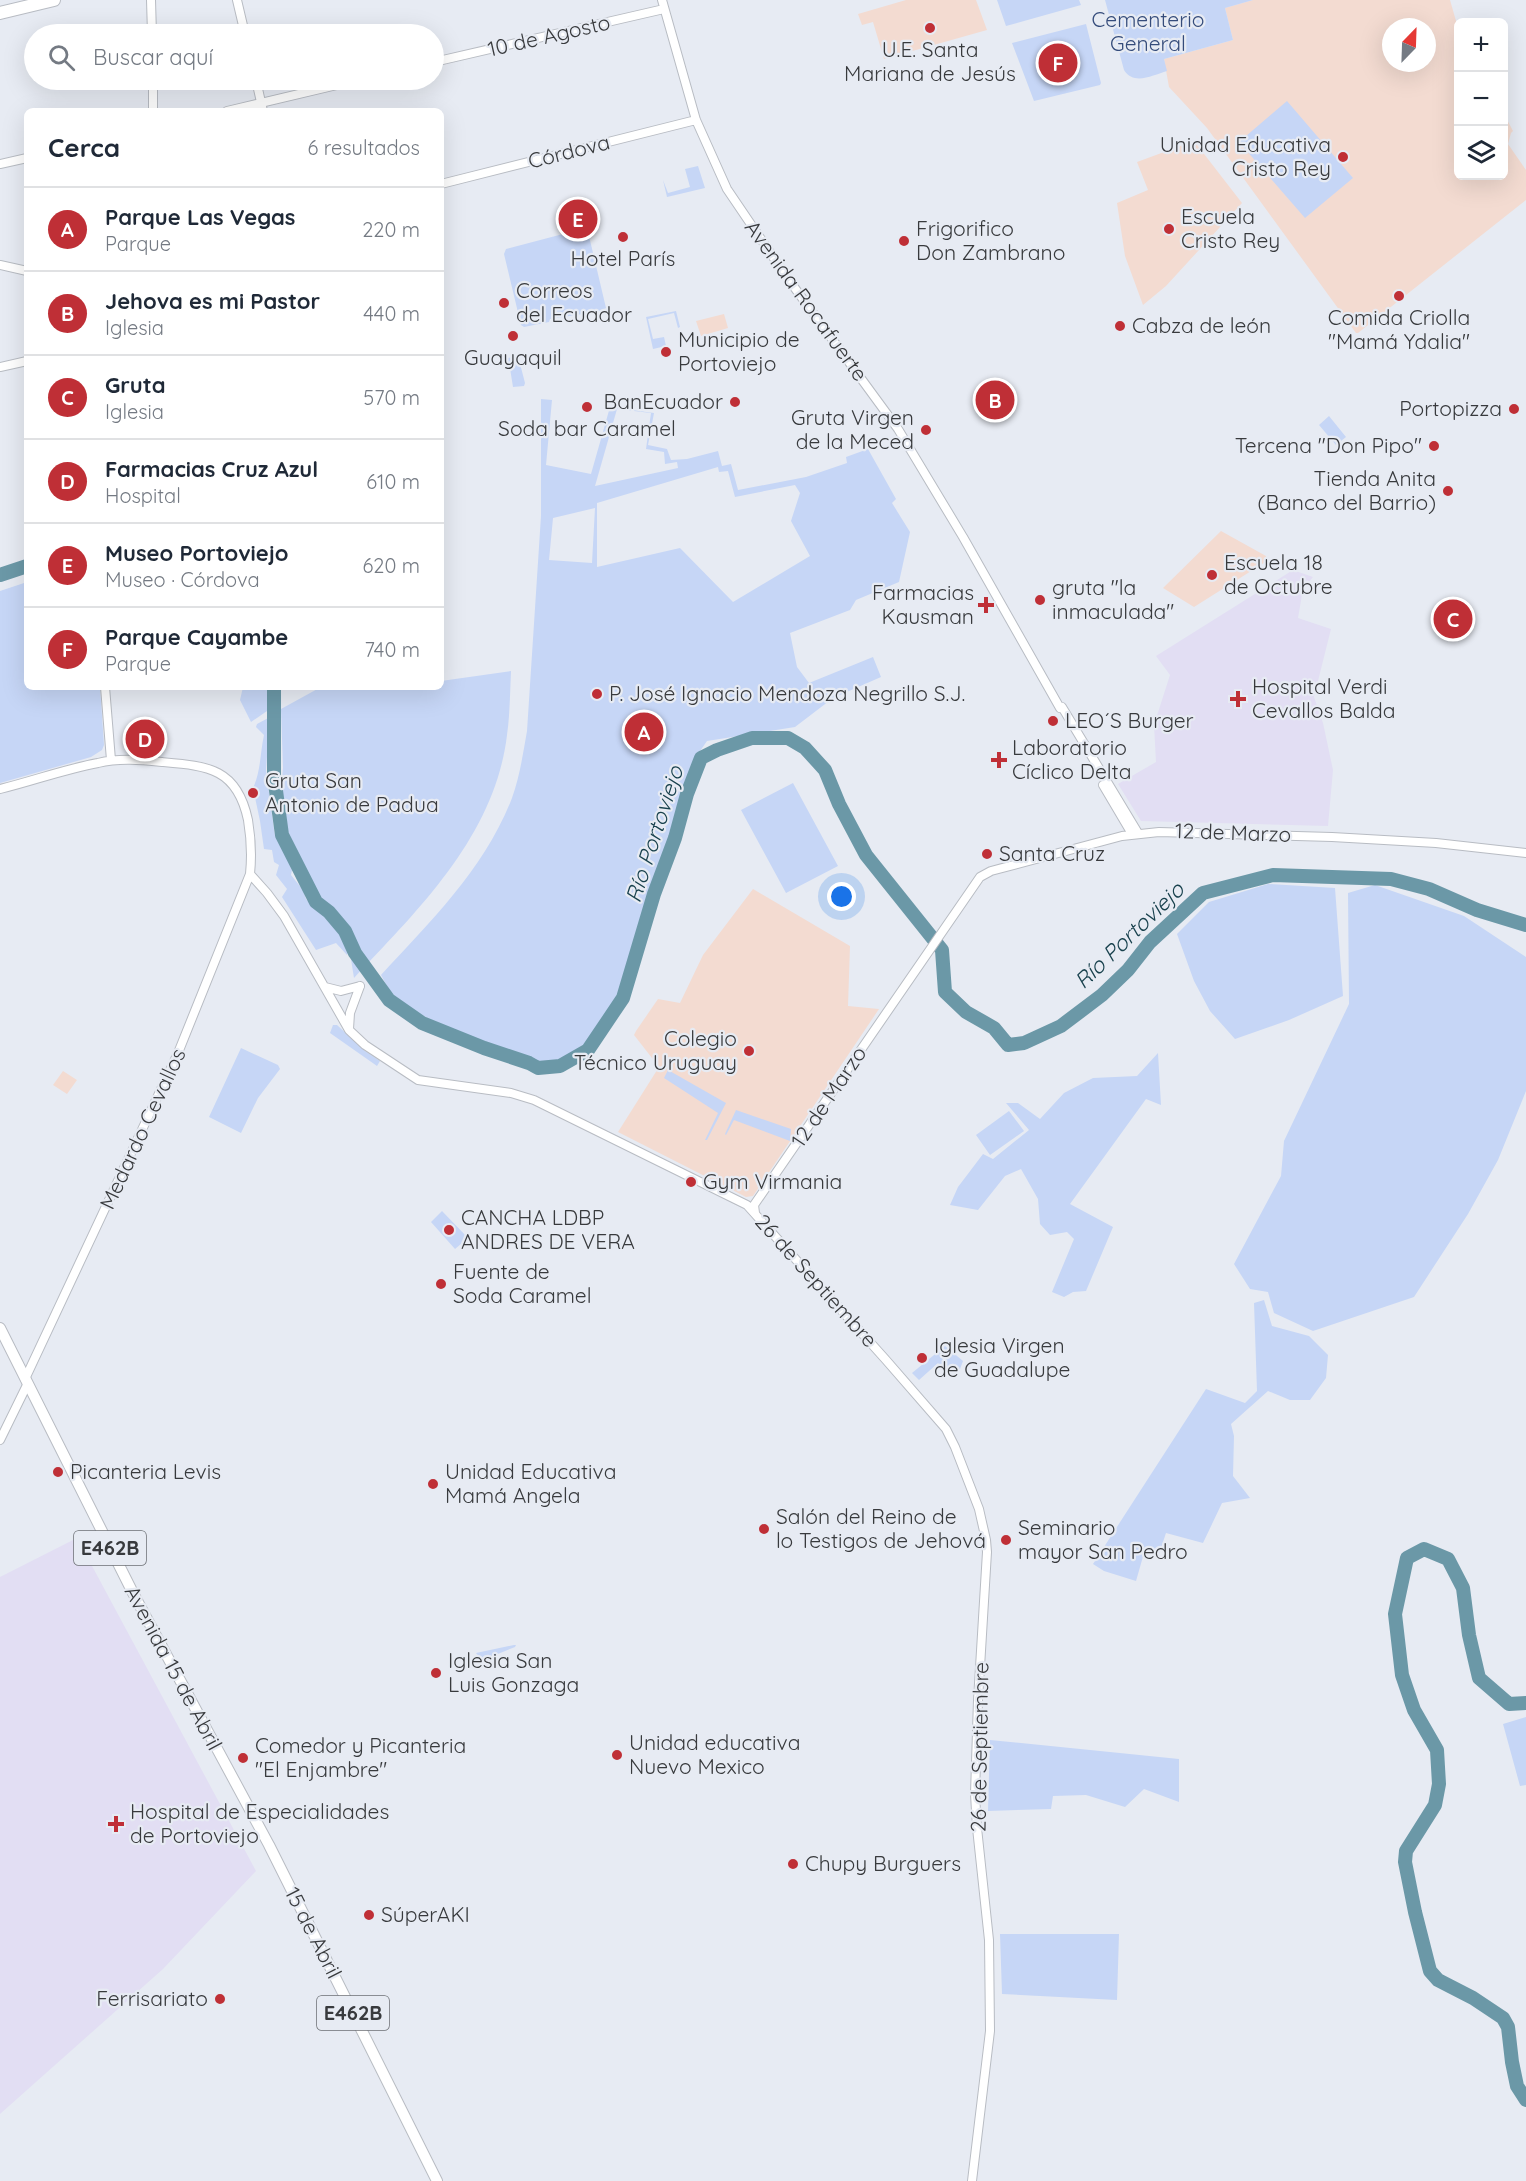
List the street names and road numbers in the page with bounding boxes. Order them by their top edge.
street label: 10 de Agosto [485,8,613,62]
street label: Córdova [525,128,612,174]
street label: Avenida Rocafuerte [740,215,874,386]
street label: 12 de Marzo [1175,817,1292,847]
street label: 12 de Marzo [785,1041,871,1152]
street label: Medardo Cevallos [93,1044,191,1213]
street label: 26 de Septiembre [750,1208,883,1352]
road number: E462B [74,1531,146,1565]
street label: Avenida 15 de Abril [120,1581,228,1754]
street label: 26 de Septiembre [965,1662,993,1832]
street label: 15 de Abril [280,1883,348,1983]
road number: E462B [317,1996,389,2030]

